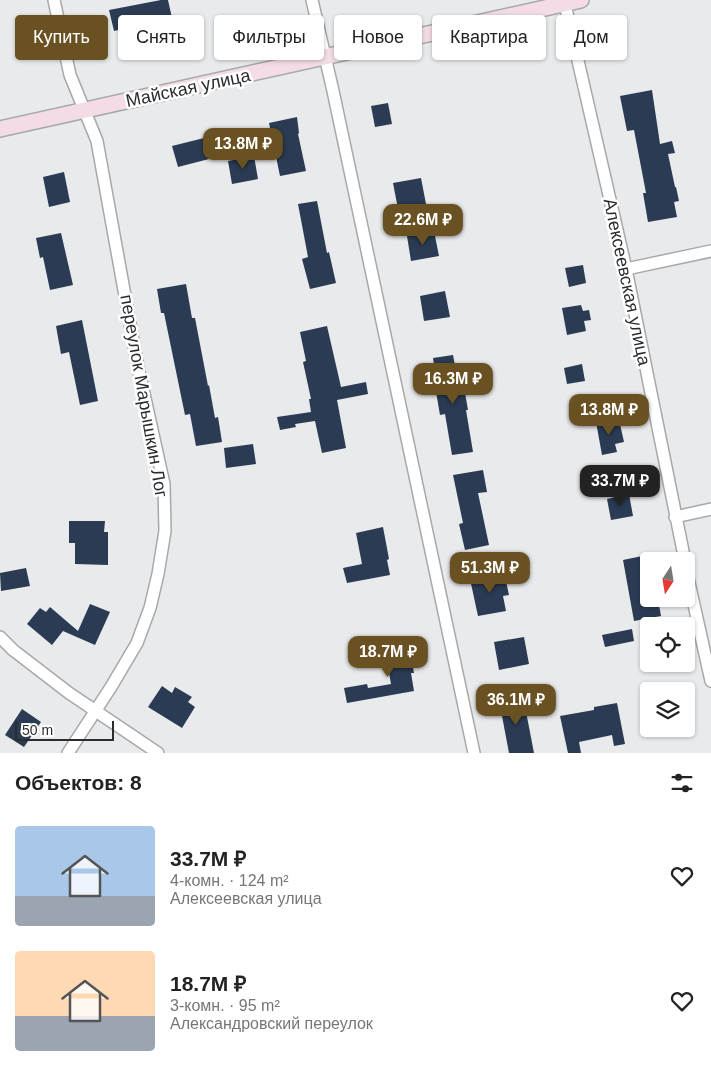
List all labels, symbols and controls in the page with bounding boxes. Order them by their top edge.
chip: Купить [15,15,108,60]
chip: Снять [118,15,204,60]
chip: Фильтры [214,15,324,60]
chip: Новое [334,15,422,60]
chip: Квартира [432,15,546,60]
chip: Дом [556,15,627,60]
street label: Майская улица [124,65,253,111]
pin: 13.8M ₽ [197,128,289,170]
text: 13.8M ₽ [214,135,272,152]
street label: Алексеевская улица [599,197,655,368]
pin: 22.6M ₽ [377,204,469,246]
text: 22.6M ₽ [394,211,452,228]
street label: переулок Марышкин Лог [116,293,172,499]
pin: 16.3M ₽ [407,362,499,405]
text: 16.3M ₽ [424,370,482,387]
pin: 13.8M ₽ [563,394,655,436]
text: 13.8M ₽ [580,401,638,418]
pin: 33.7M ₽ [574,464,666,507]
text: 33.7M ₽ [591,472,649,489]
pin: 51.3M ₽ [444,552,536,594]
north arrow [640,552,695,608]
map controls [640,552,695,737]
text: 51.3M ₽ [461,559,519,576]
button: locate [640,617,695,672]
pin: 18.7M ₽ [342,636,434,678]
text: 18.7M ₽ [359,643,417,660]
button: layers [640,682,695,737]
pin: 36.1M ₽ [470,684,562,726]
text: 36.1M ₽ [487,691,545,708]
scale bar [15,718,114,741]
text: 50 m [22,722,53,738]
icon: filters [668,769,696,797]
text: Объектов: 8 [15,771,142,794]
icon: home [55,846,115,906]
text: 33.7M ₽ [170,847,246,870]
icon: heart [668,862,696,890]
text: 4-комн. · 124 m² [170,872,289,889]
text: Алексеевская улица [170,890,322,907]
icon: home [55,971,115,1031]
text: 18.7M ₽ [170,972,246,995]
icon: heart [668,987,696,1015]
text: 3-комн. · 95 m² [170,997,280,1014]
text: Александровский переулок [170,1015,373,1032]

